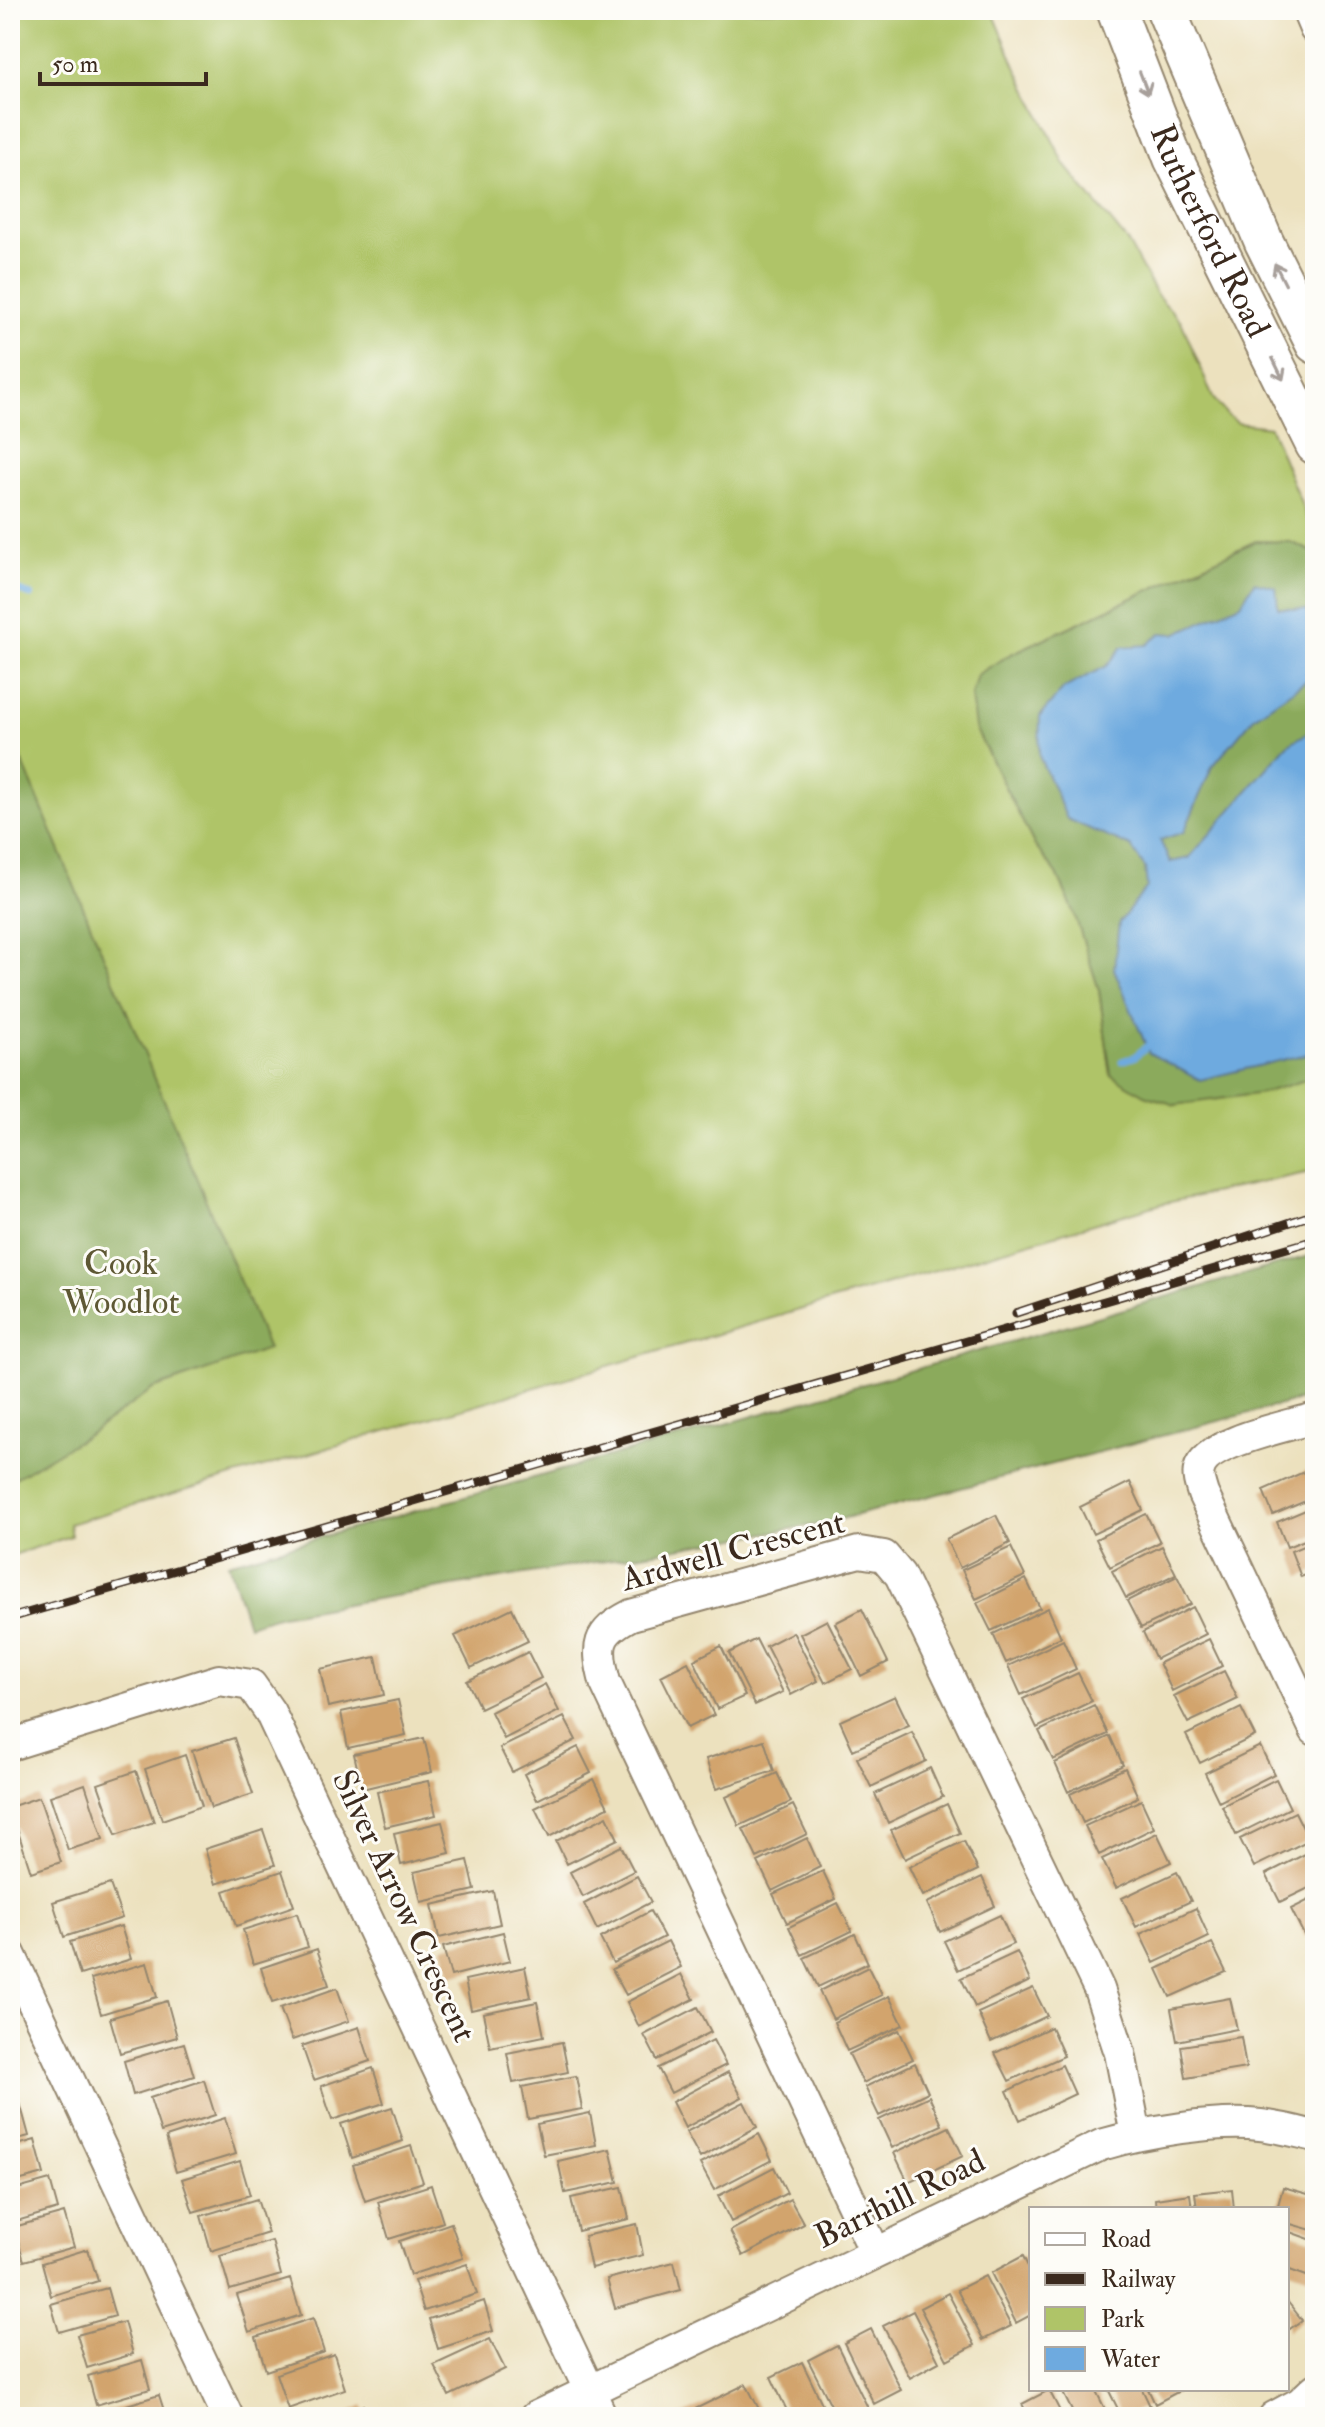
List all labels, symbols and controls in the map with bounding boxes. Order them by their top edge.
scale bar [40,36,206,86]
text: 50 m [52,49,99,80]
one-way arrow [1138,70,1152,95]
street label: Rutherford Road [1141,118,1280,345]
one-way arrow [1272,262,1287,286]
one-way arrow [1270,357,1286,381]
park label: Cook Woodlot [62,1242,179,1324]
street label: Ardwell Crescent [616,1501,849,1602]
street label: Silver Arrow Crescent [322,1763,486,2049]
street label: Barrhill Road [808,2139,992,2259]
legend [1029,2207,1289,2391]
text: Road [1101,2224,1151,2255]
text: Railway [1101,2264,1176,2295]
text: Park [1101,2304,1145,2335]
text: Water [1100,2344,1160,2375]

